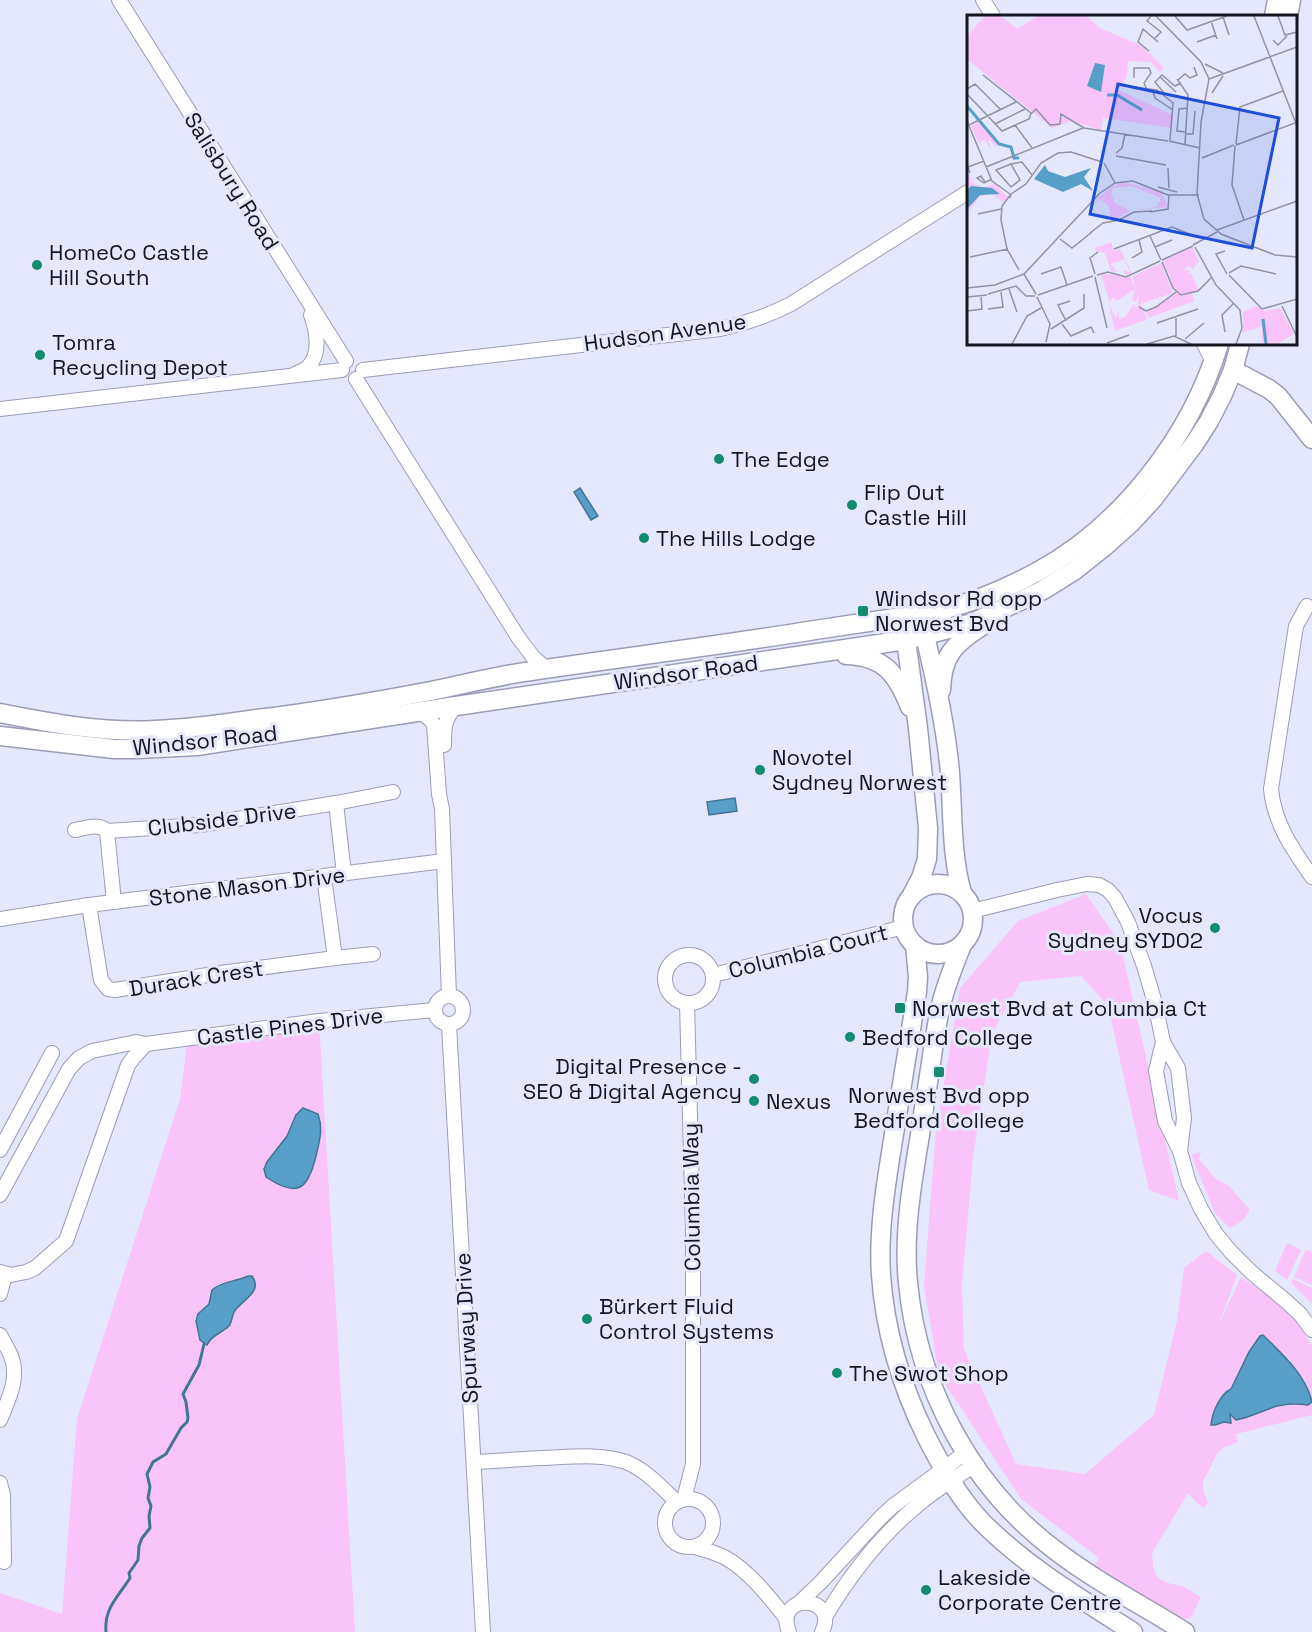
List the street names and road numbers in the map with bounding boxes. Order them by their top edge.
street label: Salisbury Road [178,107,286,255]
street label: Hudson Avenue [582,307,748,357]
street label: Windsor Road [612,648,760,696]
street label: Windsor Road [131,718,279,762]
street label: Clubside Drive [146,796,298,842]
street label: Stone Mason Drive [147,860,347,912]
street label: Columbia Court [726,918,890,984]
street label: Durack Crest [127,954,265,1002]
street label: Castle Pines Drive [195,1001,385,1051]
street label: Columbia Way [676,1123,706,1271]
street label: Spurway Drive [448,1252,484,1404]

